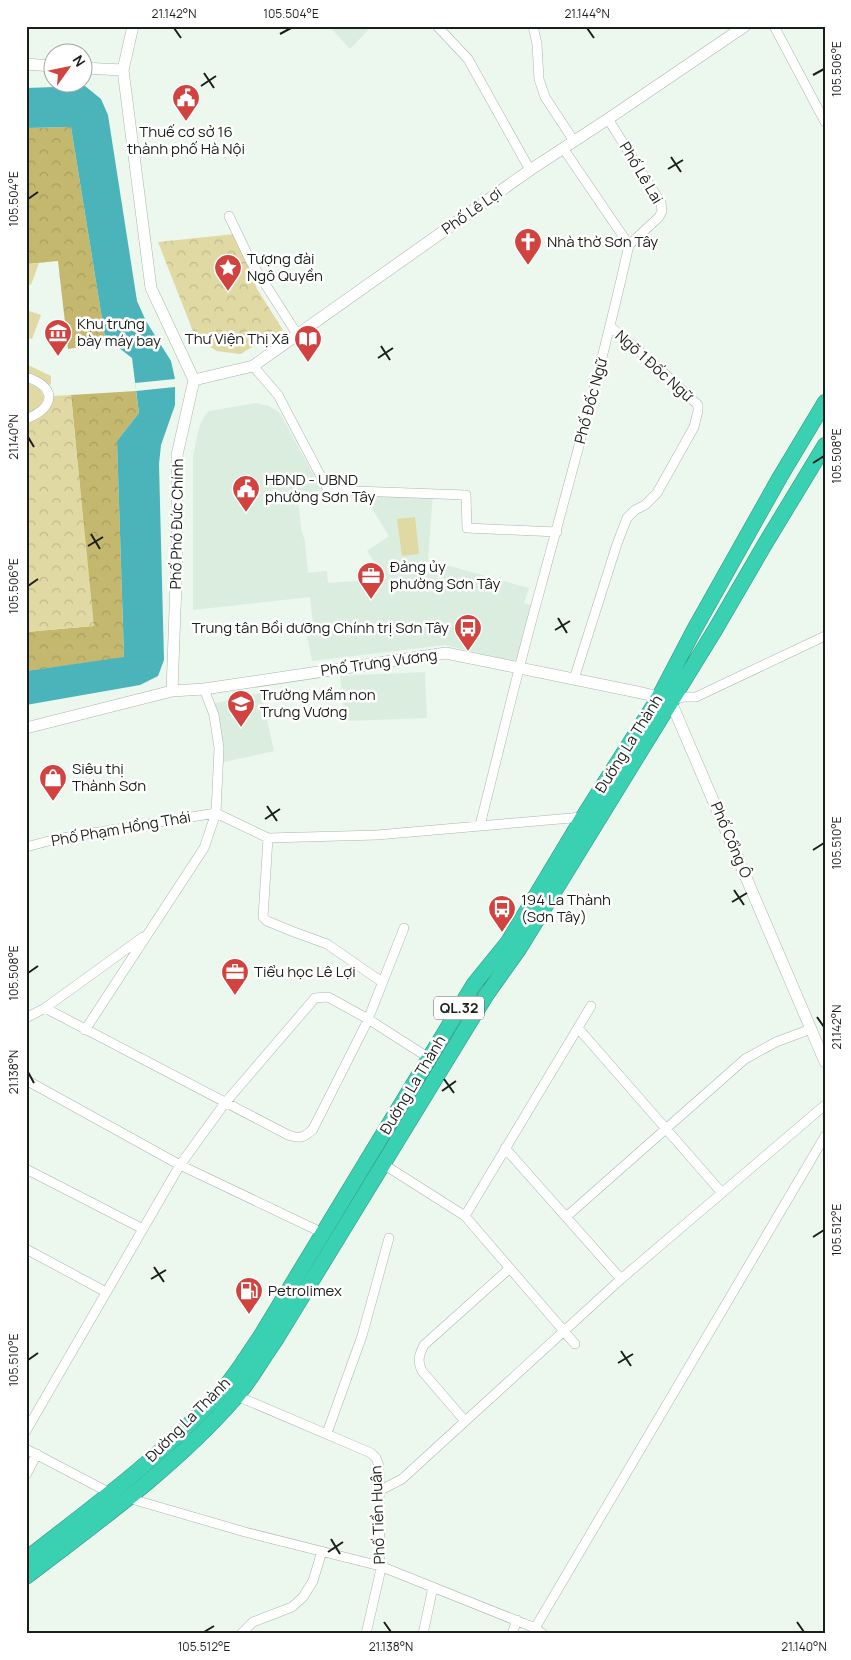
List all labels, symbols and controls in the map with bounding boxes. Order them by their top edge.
text: 21.142°N [152,5,196,22]
text: 105.504°E [263,5,319,22]
text: 21.144°N [564,5,610,22]
text: 105.506°E [828,41,845,97]
north arrow [42,42,92,92]
text: N [69,51,90,70]
public building icon: Thuế cơ sở 16 thành phố Hà Nội [171,83,201,122]
place label: Thuế cơ sở 16 thành phố Hà Nội [127,121,245,159]
street label: Phố Lê Lai [615,138,668,208]
text: 105.504°E [5,171,22,227]
street label: Phố Lê Lợi [437,182,506,239]
church icon: Nhà thờ Sơn Tây [513,227,543,266]
place label: Nhà thờ Sơn Tây [547,231,658,252]
place label: Tượng đài Ngô Quyền [247,248,323,286]
place icon: Tượng đài Ngô Quyền [213,253,243,292]
place label: Khu trưng bày máy bay [77,313,161,351]
museum icon: Khu trưng bày máy bay [43,318,73,357]
library icon: Thư Viện Thị Xã [293,324,323,363]
street label: Ngõ 1 Đốc Ngữ [611,325,699,407]
place label: Thư Viện Thị Xã [185,328,289,349]
street label: Phố Đốc Ngữ [569,355,612,446]
text: 21.140°N [5,414,22,460]
text: 105.508°E [828,428,845,484]
street label: Phố Phó Đức Chính [165,458,188,590]
place label: HĐND - UBND phường Sơn Tây [265,469,375,507]
public building icon: HĐND - UBND phường Sơn Tây [231,474,261,513]
place label: Đảng ủy phường Sơn Tây [390,556,500,594]
text: 105.506°E [5,558,22,614]
office icon: Đảng ủy phường Sơn Tây [356,561,386,600]
bus stop icon: Trung tân Bồi dưỡng Chính trị Sơn Tây [453,613,483,652]
place label: Trung tân Bồi dưỡng Chính trị Sơn Tây [192,617,449,638]
street label: Phố Trưng Vương [319,644,438,681]
place label: Trường Mầm non Trưng Vương [260,684,376,722]
school or university icon: Trường Mầm non Trưng Vương [226,689,256,728]
street label: Đường La Thành [590,691,667,797]
place label: Siêu thị Thành Sơn [72,758,146,796]
shop icon: Siêu thị Thành Sơn [38,763,68,802]
street label: Phố Cổng Ô [706,798,757,881]
street label: Phố Phạm Hồng Thái [49,806,192,851]
text: 105.510°E [828,816,845,870]
place label: 194 La Thành (Sơn Tây) [521,889,611,927]
bus stop icon: 194 La Thành (Sơn Tây) [487,894,517,933]
text: 105.508°E [5,945,22,1001]
office icon: Tiểu học Lê Lợi [220,957,250,996]
place label: Tiểu học Lê Lợi [254,961,356,982]
road number: QL.32 [434,996,484,1020]
text: 21.142°N [828,1005,845,1049]
street label: Đường La Thành [375,1031,450,1138]
text: 21.138°N [5,1050,22,1094]
text: 105.512°E [828,1204,845,1256]
fuel station icon: Petrolimex [234,1276,264,1315]
place label: Petrolimex [268,1280,342,1301]
text: 105.510°E [5,1333,22,1387]
street label: Đường La Thành [141,1373,235,1467]
street label: Phố Tiền Huân [365,1465,390,1565]
text: 105.512°E [178,1638,230,1655]
text: 21.138°N [369,1638,413,1655]
text: 21.140°N [781,1638,827,1655]

